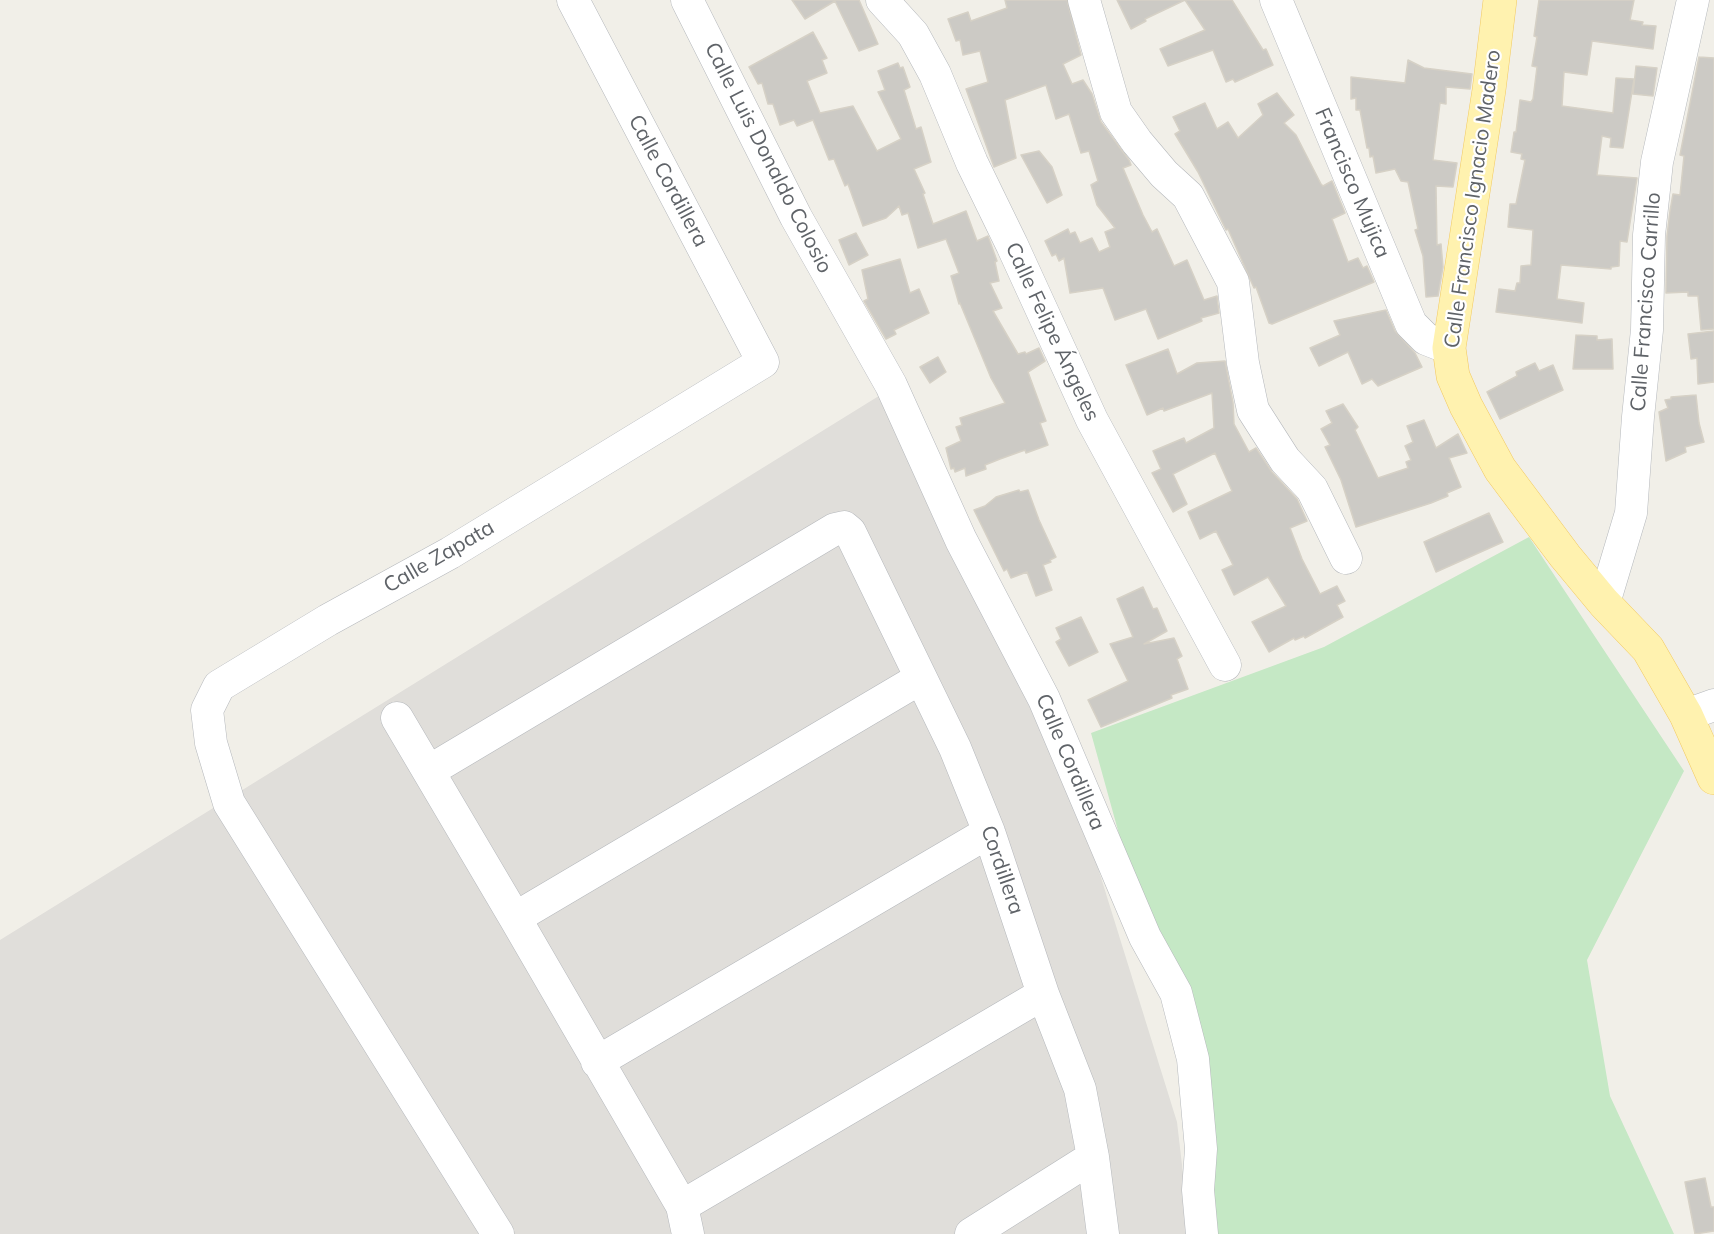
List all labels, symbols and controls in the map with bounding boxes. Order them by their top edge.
street label: Calle Luis Donaldo Colosio [699,38,837,278]
street label: Calle Francisco Ignacio Madero [1440,48,1506,350]
street label: Francisco Mujica [1309,104,1395,262]
street label: Calle Cordillera [623,111,713,251]
street label: Calle Francisco Carrillo [1626,191,1666,413]
street label: Calle Felipe Ángeles [999,239,1105,425]
street label: Calle Zapata [379,515,499,599]
street label: Calle Cordillera [1030,690,1110,834]
street label: Cordillera [975,822,1029,918]

